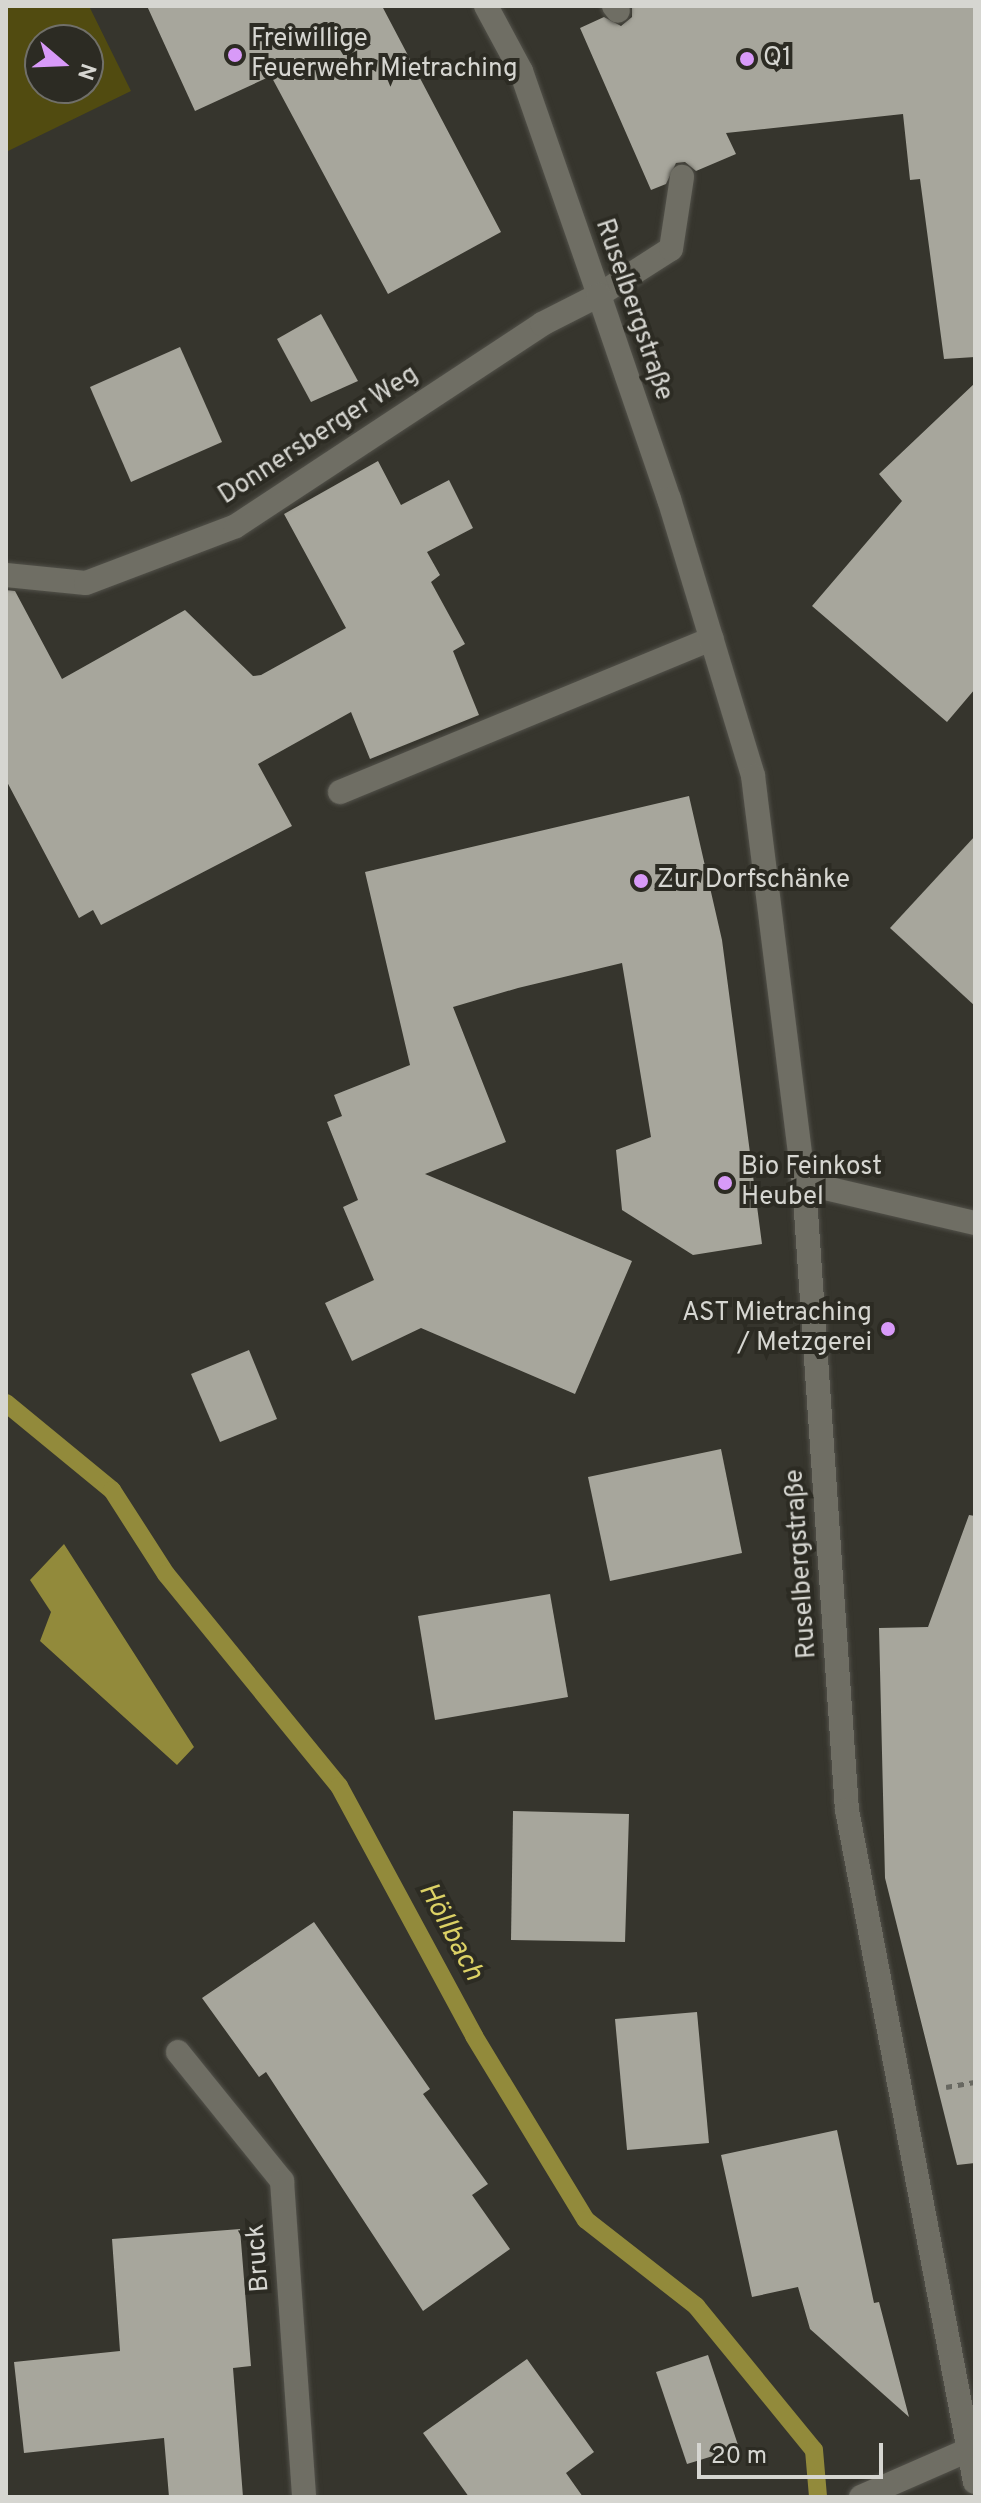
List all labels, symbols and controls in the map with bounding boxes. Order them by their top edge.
north arrow [24,24,104,104]
place label: Freiwillige Feuerwehr Mietraching [251,24,518,86]
place label: Q1 [763,43,792,75]
marker: Freiwillige Feuerwehr Mietraching [226,46,244,64]
marker: Q1 [738,50,756,68]
text: N [70,59,101,83]
street label: Ruselbergstraße [587,215,679,405]
street label: Donnersberger Weg [213,360,425,512]
place label: Zur Dorfschänke [657,865,850,897]
marker: Zur Dorfschänke [632,872,650,890]
place label: Bio Feinkost Heubel [741,1152,882,1214]
marker: Bio Feinkost Heubel [716,1174,734,1192]
place label: AST Mietraching / Metzgerei [681,1298,872,1360]
marker: AST Mietraching / Metzgerei [879,1320,897,1338]
street label: Ruselbergstraße [780,1468,824,1660]
water label: Höllbach [410,1877,490,1987]
street label: Bruck [241,2223,277,2293]
scale bar [701,2427,887,2477]
text: 20 m [711,2442,767,2472]

